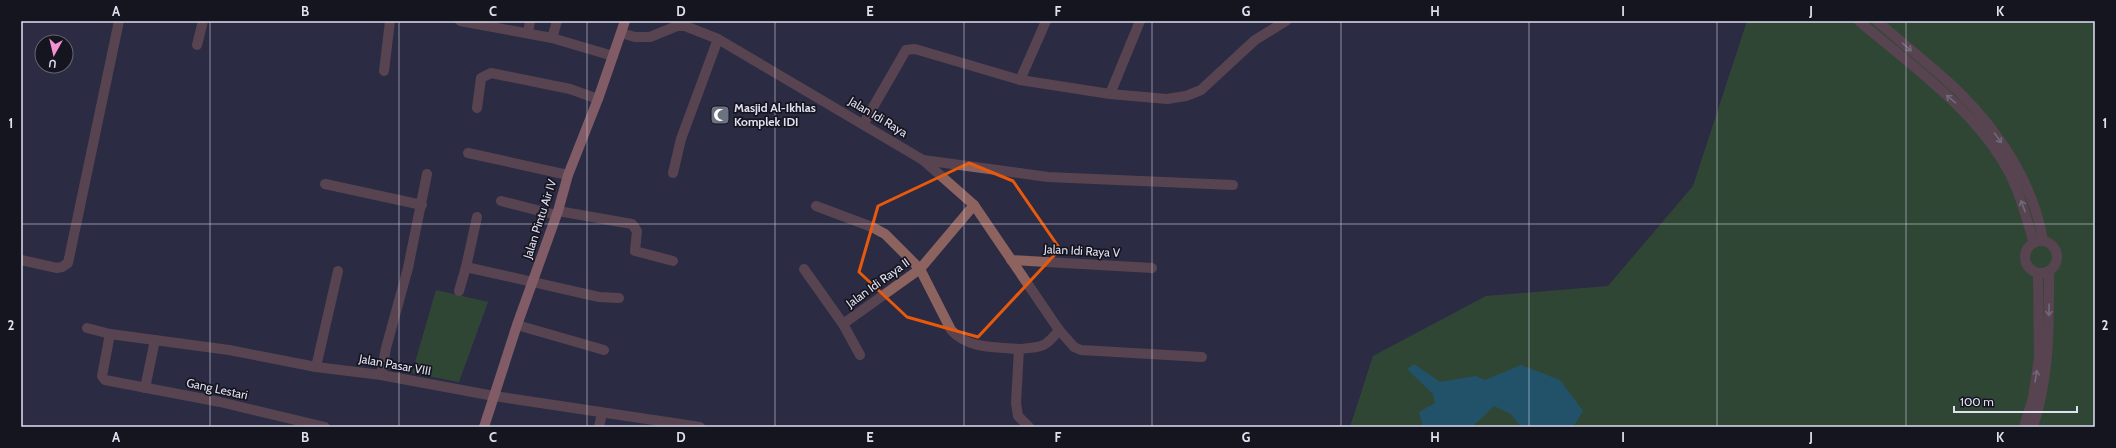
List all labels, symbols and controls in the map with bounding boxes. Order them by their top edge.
text: A [112,3,121,19]
text: B [301,3,309,19]
text: C [489,3,497,19]
text: D [676,3,686,19]
text: E [866,3,874,19]
text: F [1055,3,1062,19]
text: G [1242,3,1251,19]
text: H [1430,3,1440,19]
text: I [1621,3,1625,19]
text: J [1808,3,1813,19]
text: K [1996,3,2005,19]
north arrow [34,34,74,74]
one-way arrow [1901,42,1912,51]
text: U [48,56,57,71]
street label: Jalan Idi Raya [845,93,911,140]
one-way arrow [1946,95,1956,104]
place label: Masjid Al-Ikhlas Komplek IDI [734,100,816,129]
mosque icon: Masjid Al-Ikhlas Komplek IDI [709,104,731,126]
text: 1 [9,115,13,131]
text: 1 [2103,115,2107,131]
one-way arrow [1994,133,2002,144]
street label: Jalan Pintu Air IV [519,177,560,261]
one-way arrow [2018,200,2026,212]
street label: Jalan Idi Raya V [1043,241,1121,260]
street label: Jalan Idi Raya II [842,255,912,311]
one-way arrow [2045,303,2053,316]
text: 2 [8,317,15,333]
text: 2 [2102,317,2109,333]
street label: Jalan Pasar VIII [357,351,432,378]
one-way arrow [2032,369,2040,382]
street label: Gang Lestari [185,375,249,402]
scale bar [1954,388,2077,414]
text: 100 m [1960,394,1994,409]
text: A [112,429,121,445]
text: B [301,429,309,445]
text: C [489,429,497,445]
text: D [676,429,686,445]
text: E [866,429,874,445]
text: F [1055,429,1062,445]
text: G [1242,429,1251,445]
text: H [1430,429,1440,445]
text: I [1621,429,1625,445]
text: J [1808,429,1813,445]
text: K [1996,429,2005,445]

